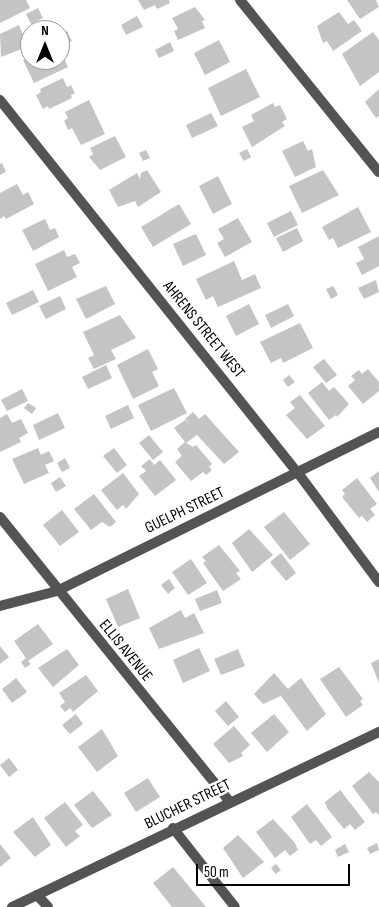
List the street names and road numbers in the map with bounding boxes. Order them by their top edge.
street label: AHRENS STREET WEST [158,277,248,383]
street label: GUELPH STREET [142,483,228,539]
street label: ELLIS AVENUE [94,616,156,686]
street label: BLUCHER STREET [142,776,234,834]

